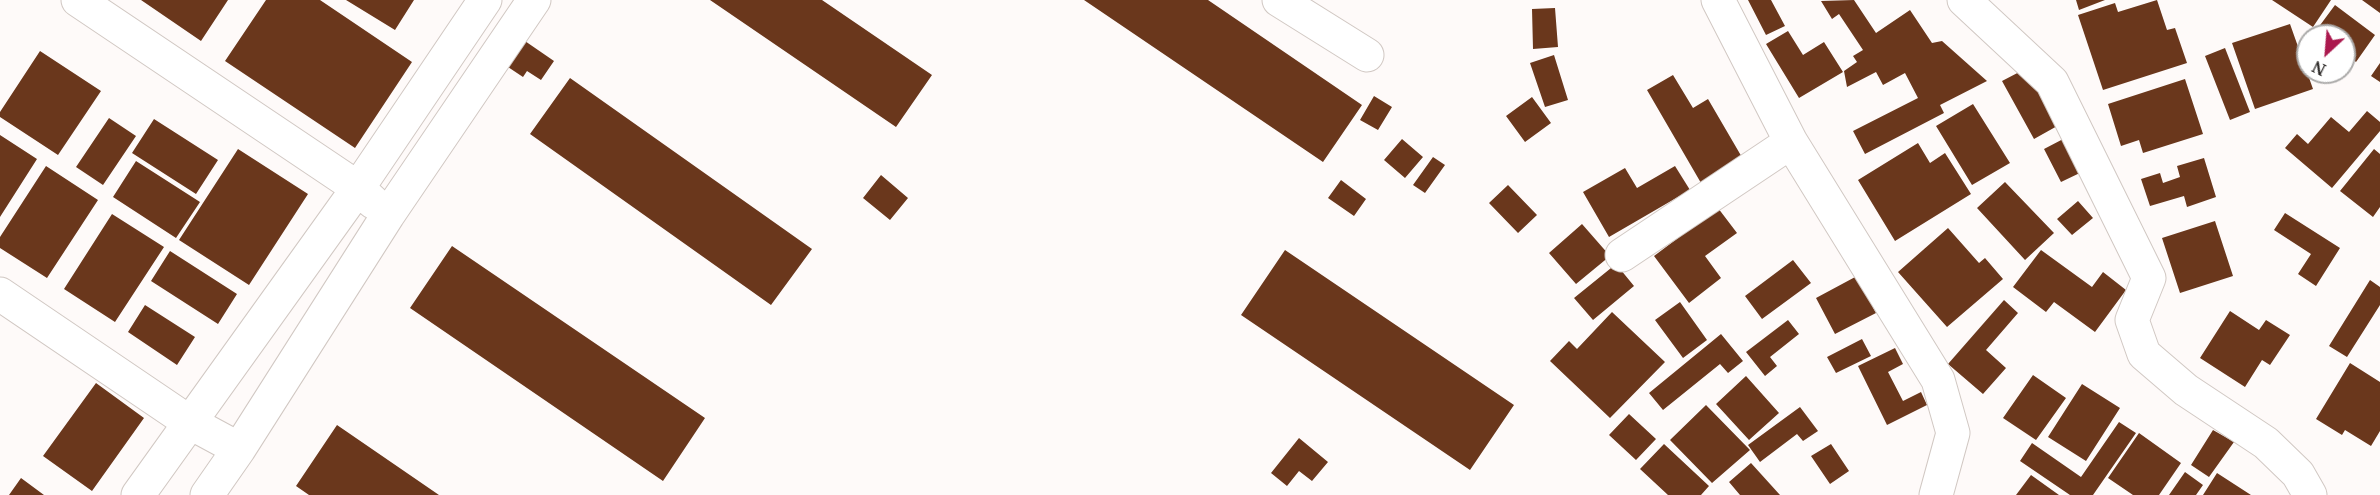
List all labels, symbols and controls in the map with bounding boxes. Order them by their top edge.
north arrow [2296,24,2356,84]
text: N [2309,56,2329,81]

